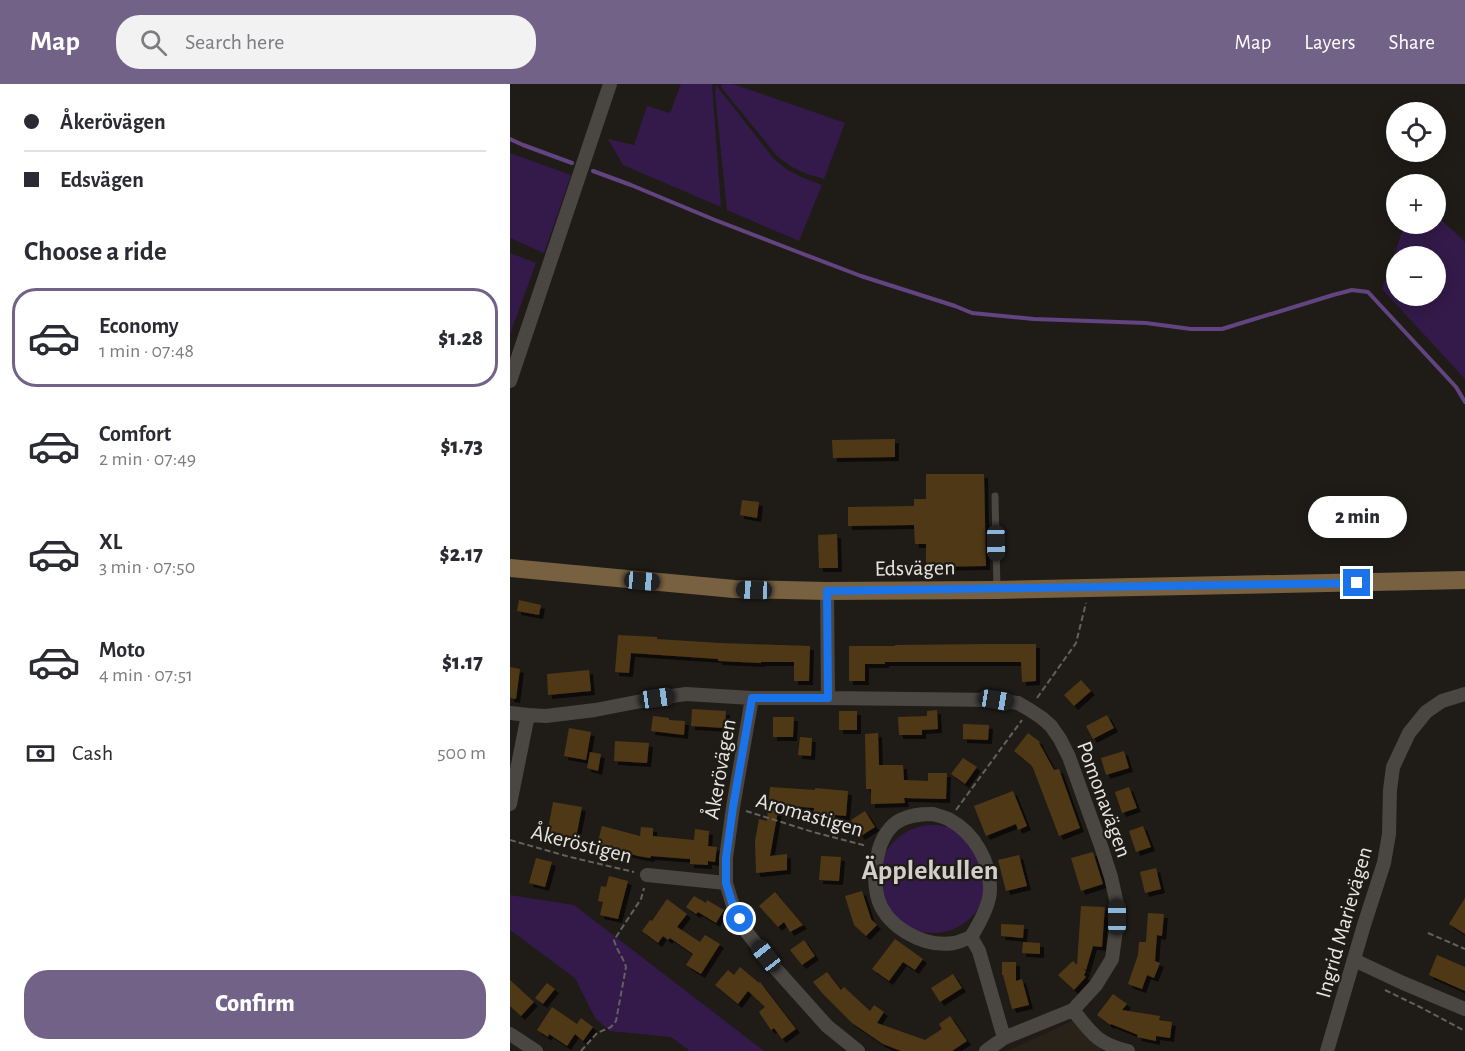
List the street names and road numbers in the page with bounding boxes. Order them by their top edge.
street label: Edsvägen [874,556,956,580]
street label: Åkerövägen [699,717,740,821]
street label: Pomonavägen [1073,738,1135,860]
street label: Aromastigen [754,789,866,841]
street label: Åkeröstigen [529,820,635,867]
street label: Ingrid Marievägen [1312,844,1376,1000]

